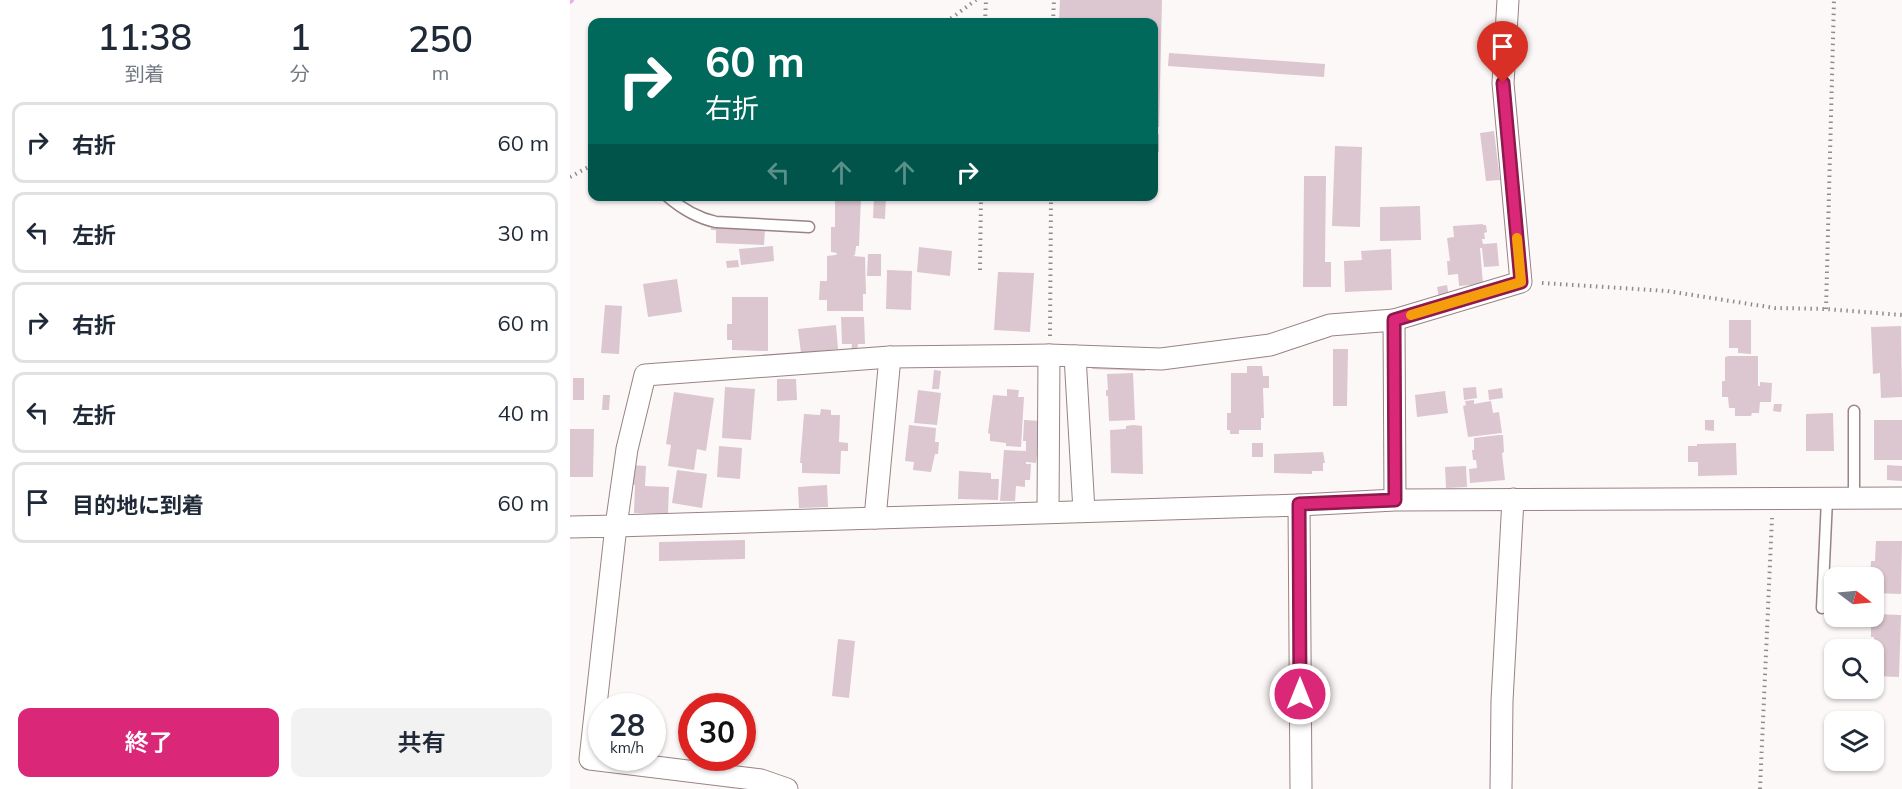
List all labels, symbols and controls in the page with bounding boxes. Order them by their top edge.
text: 11:38 [97,14,192,59]
text: 1 [289,14,311,59]
text: 250 [408,16,473,61]
pin [1477,21,1528,83]
icon: arrive [1486,30,1519,63]
text: 60 m [705,35,805,88]
icon: right [606,42,684,120]
text: m [432,60,449,85]
text: 到着 [125,61,165,86]
text: 分 [290,61,310,86]
text: 右折 [705,91,759,125]
icon: right [21,126,54,159]
text: 60 m [498,129,549,157]
text: 右折 [72,131,116,159]
icon: left [762,156,795,189]
icon: ahead [825,156,858,189]
icon: ahead [888,156,921,189]
icon: right [951,156,984,189]
icon: left [21,216,54,249]
text: 30 m [498,219,549,247]
text: 左折 [72,221,116,249]
icon: right [21,306,54,339]
text: 60 m [498,309,549,337]
text: 右折 [72,311,116,339]
icon: left [21,396,54,429]
text: 40 m [498,399,549,427]
text: 左折 [72,401,116,429]
icon: arrive [21,486,54,519]
text: 60 m [498,489,549,517]
text: 目的地に到着 [72,491,204,519]
north arrow [1824,567,1884,627]
map controls [1824,567,1884,771]
button: search [1824,639,1884,699]
position arrow [1268,662,1332,726]
speed limit sign: 30 [678,693,756,771]
text: 28 [609,706,645,744]
button: 終了 [18,708,279,777]
button: 共有 [291,708,552,777]
button: layers [1824,711,1884,771]
text: km/h [610,738,644,757]

